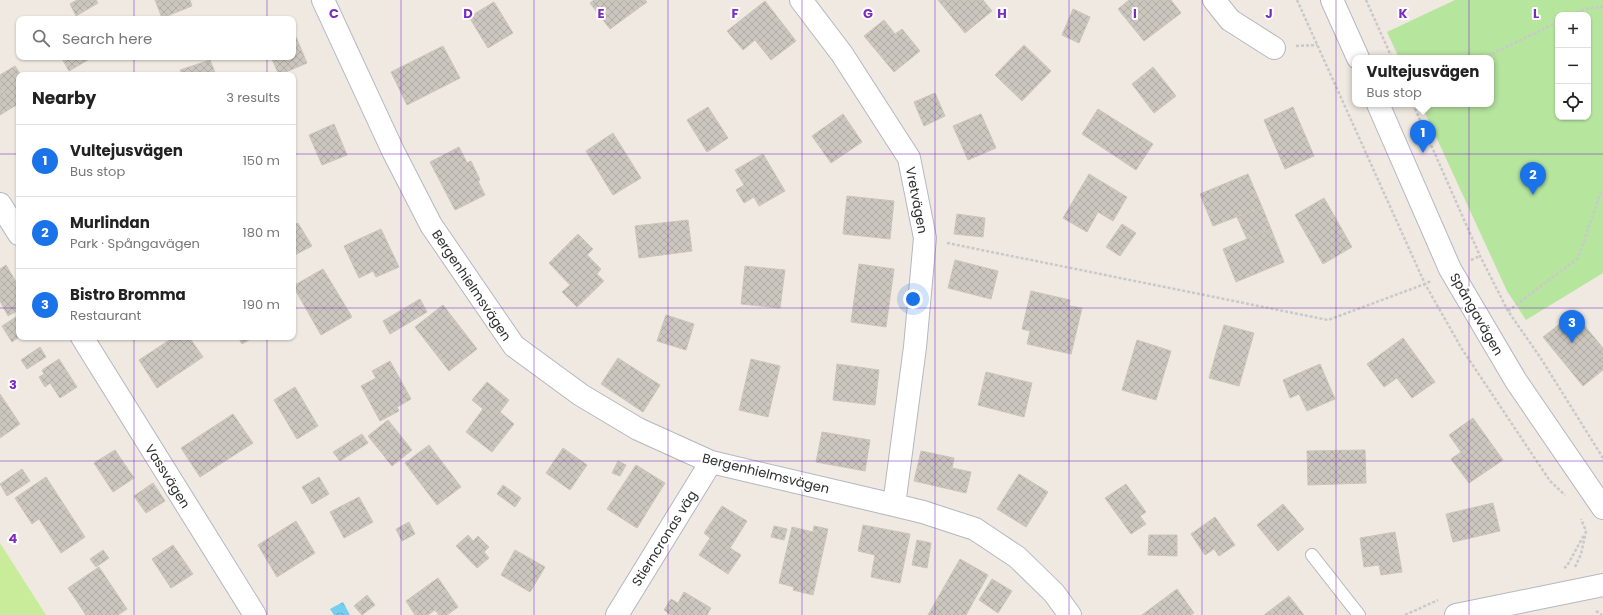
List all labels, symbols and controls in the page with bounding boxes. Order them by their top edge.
text: C [329,4,339,23]
text: D [463,4,473,23]
text: E [597,4,605,23]
text: F [731,4,739,23]
text: G [863,4,873,23]
text: H [997,4,1007,23]
text: I [1133,4,1137,23]
text: J [1265,4,1273,23]
text: K [1398,4,1408,23]
text: L [1533,4,1539,23]
map controls [1555,12,1591,120]
button: + [1555,12,1591,48]
search box [16,16,296,60]
icon: search [30,27,52,49]
text: Search here [62,28,152,49]
button: − [1555,48,1591,84]
popup [1352,55,1494,107]
text: Vultejusvägen [1367,61,1479,82]
text: Bus stop [1367,83,1422,102]
button: locate [1555,84,1591,120]
text: Nearby [32,86,96,110]
text: 3 results [226,88,280,107]
pin: 1 [1410,120,1436,153]
text: Vultejusvägen [70,140,183,161]
text: 1 [43,151,47,170]
text: 150 m [243,151,280,170]
text: Bus stop [70,162,125,181]
pin: 2 [1520,162,1546,195]
street label: Vretvägen [901,165,932,235]
text: Murlindan [70,212,150,233]
text: 2 [41,223,49,242]
text: 180 m [243,223,280,242]
street label: Bergenhielmsvägen [427,226,516,345]
text: Park · Spångavägen [70,234,200,253]
street label: Spångavägen [1445,270,1508,359]
text: Bistro Bromma [70,284,186,305]
your location [903,289,923,309]
text: 3 [41,295,49,314]
text: 190 m [243,295,280,314]
text: Restaurant [70,306,141,325]
pin: 3 [1559,310,1585,343]
text: 3 [9,375,17,394]
street label: Vassvägen [140,441,195,512]
street label: Bergenhielmsvägen [700,449,831,498]
street label: Stierncronas väg [627,487,702,590]
text: 4 [9,529,18,548]

